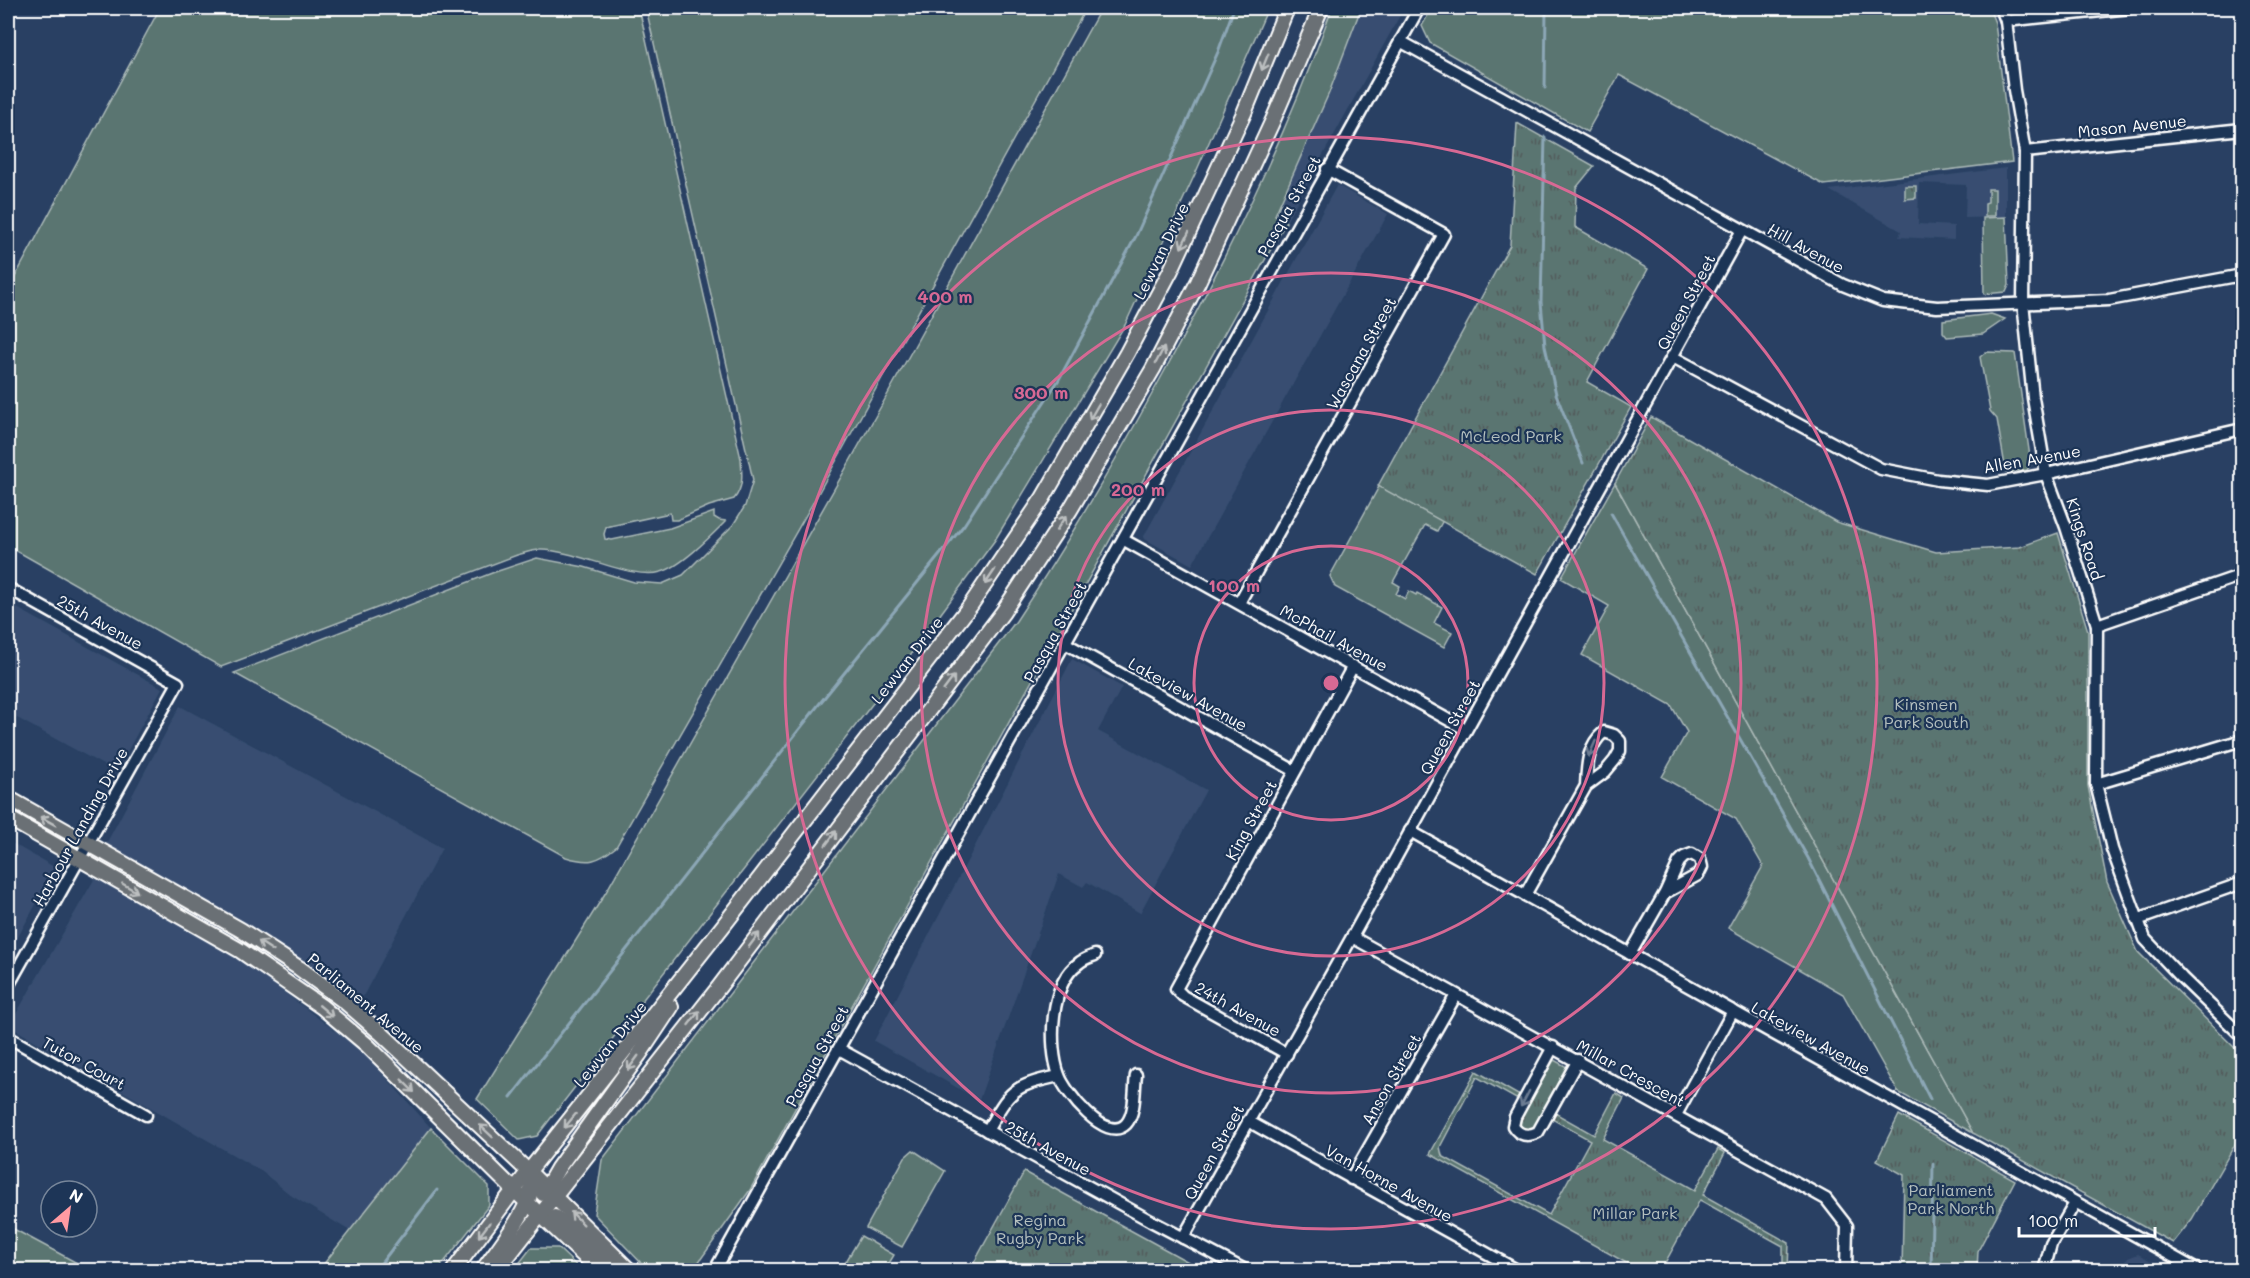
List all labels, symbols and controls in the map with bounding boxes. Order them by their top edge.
one-way arrow [1259,52,1270,70]
street label: Mason Avenue [2076,109,2187,142]
street label: Pasqua Street [1252,151,1325,260]
street label: Lewvan Drive [1128,199,1193,303]
street label: Hill Avenue [1764,218,1848,277]
one-way arrow [1179,230,1191,248]
street label: Queen Street [1651,250,1720,353]
text: 400 m [917,284,973,308]
street label: Wascana Street [1321,293,1400,413]
one-way arrow [1155,347,1166,365]
text: 300 m [1014,380,1068,404]
one-way arrow [1087,403,1099,420]
park label: McLeod Park [1460,425,1562,446]
street label: Allen Avenue [1982,440,2082,477]
text: 200 m [1111,477,1165,501]
street label: Kings Road [2062,495,2109,583]
one-way arrow [1055,516,1067,532]
one-way arrow [984,568,996,584]
text: 100 m [1208,573,1260,597]
street label: Pasqua Street [1018,577,1091,686]
street label: 25th Avenue [54,589,147,654]
street label: McPhail Avenue [1277,599,1392,676]
street label: Lewvan Drive [866,612,947,708]
street label: Lakeview Avenue [1125,652,1251,735]
centre of rings [1321,673,1341,693]
one-way arrow [943,675,955,691]
street label: Queen Street [1415,675,1484,778]
park label: Kinsmen Park South [1884,693,1968,732]
one-way arrow [1586,739,1597,757]
street label: Harbour Landing Drive [27,743,132,910]
street label: King Street [1220,776,1281,864]
one-way arrow [39,815,57,826]
one-way arrow [824,830,837,846]
one-way arrow [121,882,138,894]
one-way arrow [748,933,760,949]
one-way arrow [258,940,275,953]
street label: Parliament Avenue [304,948,429,1057]
street label: 24th Avenue [1192,976,1285,1041]
street label: Lewvan Drive [568,996,651,1091]
street label: Lakeview Avenue [1748,996,1874,1079]
street label: Pasqua Street [780,1001,853,1110]
one-way arrow [318,1004,333,1018]
one-way arrow [688,1010,701,1026]
street label: Anson Street [1356,1029,1425,1128]
street label: Tutor Court [39,1031,130,1094]
street label: Millar Crescent [1573,1034,1689,1111]
one-way arrow [627,1054,639,1071]
one-way arrow [401,1079,416,1094]
one-way arrow [1519,1089,1530,1107]
street label: Queen Street [1179,1100,1248,1203]
one-way arrow [563,1112,576,1128]
street label: 25th Avenue [1002,1115,1095,1180]
one-way arrow [479,1125,494,1139]
street label: Van Horne Avenue [1322,1139,1457,1226]
north arrow [39,1179,99,1239]
park label: Parliament Park North [1908,1179,1994,1218]
text: N [66,1183,87,1208]
scale bar [2019,1200,2156,1238]
park label: Millar Park [1592,1202,1678,1223]
text: 100 m [2028,1208,2078,1232]
park label: Regina Rugby Park [996,1209,1084,1248]
one-way arrow [569,1211,584,1226]
one-way arrow [478,1222,490,1238]

